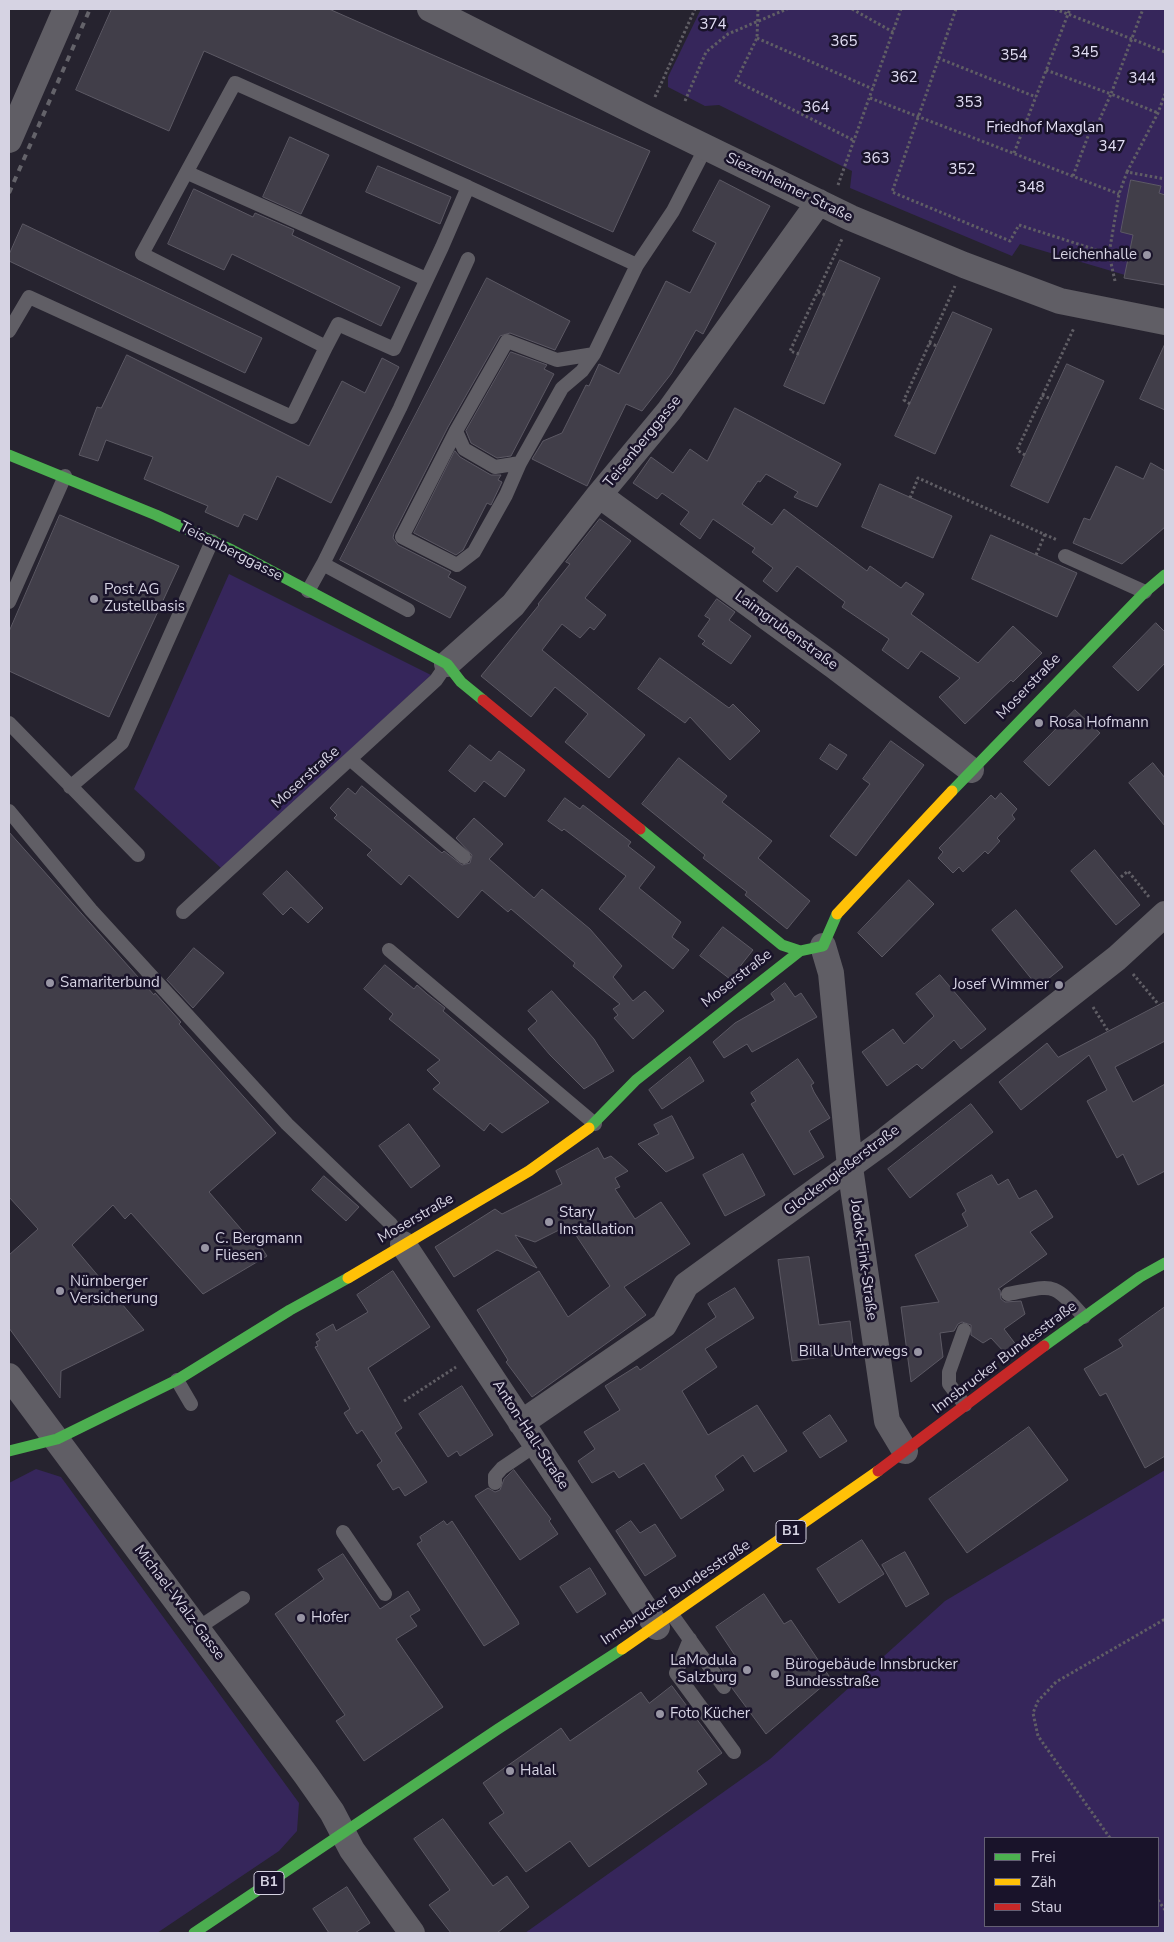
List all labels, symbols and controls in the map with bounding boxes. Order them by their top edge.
park label: 374 [700,16,726,34]
park label: 365 [831,33,857,51]
park label: 345 [1072,44,1098,62]
park label: 354 [1001,47,1027,65]
park label: 362 [891,69,917,87]
park label: 344 [1129,70,1155,88]
park label: 353 [956,94,982,112]
park label: 364 [803,99,829,117]
park label: Friedhof Maxglan [986,119,1104,137]
park label: 347 [1099,138,1125,156]
street label: Siezenheimer Straße [723,149,855,227]
park label: 363 [863,150,889,168]
park label: 352 [949,161,975,179]
park label: 348 [1018,179,1044,197]
place label: Leichenhalle [1052,246,1137,264]
marker: Leichenhalle [1141,249,1153,261]
street label: Teisenberggasse [600,392,686,492]
street label: Teisenberggasse [177,518,285,586]
place label: Post AG Zustellbasis [104,581,185,616]
street label: Laimgrubenstraße [731,588,841,674]
marker: Post AG Zustellbasis [88,593,100,605]
street label: Moserstraße [993,650,1065,724]
place label: Rosa Hofmann [1049,714,1149,732]
marker: Rosa Hofmann [1033,717,1045,729]
street label: Moserstraße [269,743,343,813]
street label: Moserstraße [698,946,776,1012]
place label: Samariterbund [60,974,160,992]
place label: Josef Wimmer [953,976,1049,994]
marker: Samariterbund [44,977,56,989]
marker: Josef Wimmer [1053,979,1065,991]
street label: Glockengießerstraße [781,1122,903,1220]
street label: Moserstraße [375,1190,457,1248]
street label: Jodok-Fink-Straße [846,1198,880,1322]
place label: Stary Installation [559,1204,634,1239]
marker: Stary Installation [543,1216,555,1228]
place label: C. Bergmann Fliesen [215,1230,303,1265]
marker: C. Bergmann Fliesen [199,1242,211,1254]
place label: Nürnberger Versicherung [70,1273,158,1308]
marker: Nürnberger Versicherung [54,1285,66,1297]
street label: Innsbrucker Bundesstraße [929,1298,1081,1418]
place label: Billa Unterwegs [799,1343,908,1361]
marker: Billa Unterwegs [912,1346,924,1358]
street label: Anton-Hall-Straße [488,1377,572,1493]
road number: B1 [776,1520,806,1544]
street label: Innsbrucker Bundesstraße [598,1536,754,1650]
street label: Michael-Walz-Gasse [130,1542,228,1664]
place label: Hofer [311,1609,349,1627]
marker: Hofer [295,1612,307,1624]
place label: LaModula Salzburg [670,1652,737,1687]
place label: Bürogebäude Innsbrucker Bundesstraße [785,1656,958,1691]
marker: LaModula Salzburg [741,1664,753,1676]
marker: Bürogebäude Innsbrucker Bundesstraße [769,1668,781,1680]
place label: Foto Kücher [670,1705,750,1723]
marker: Foto Kücher [654,1708,666,1720]
place label: Halal [520,1762,556,1780]
marker: Halal [504,1765,516,1777]
legend [984,1837,1159,1927]
text: Frei [1031,1847,1056,1867]
road number: B1 [254,1872,284,1895]
text: Zäh [1031,1872,1056,1892]
text: Stau [1031,1897,1062,1917]

